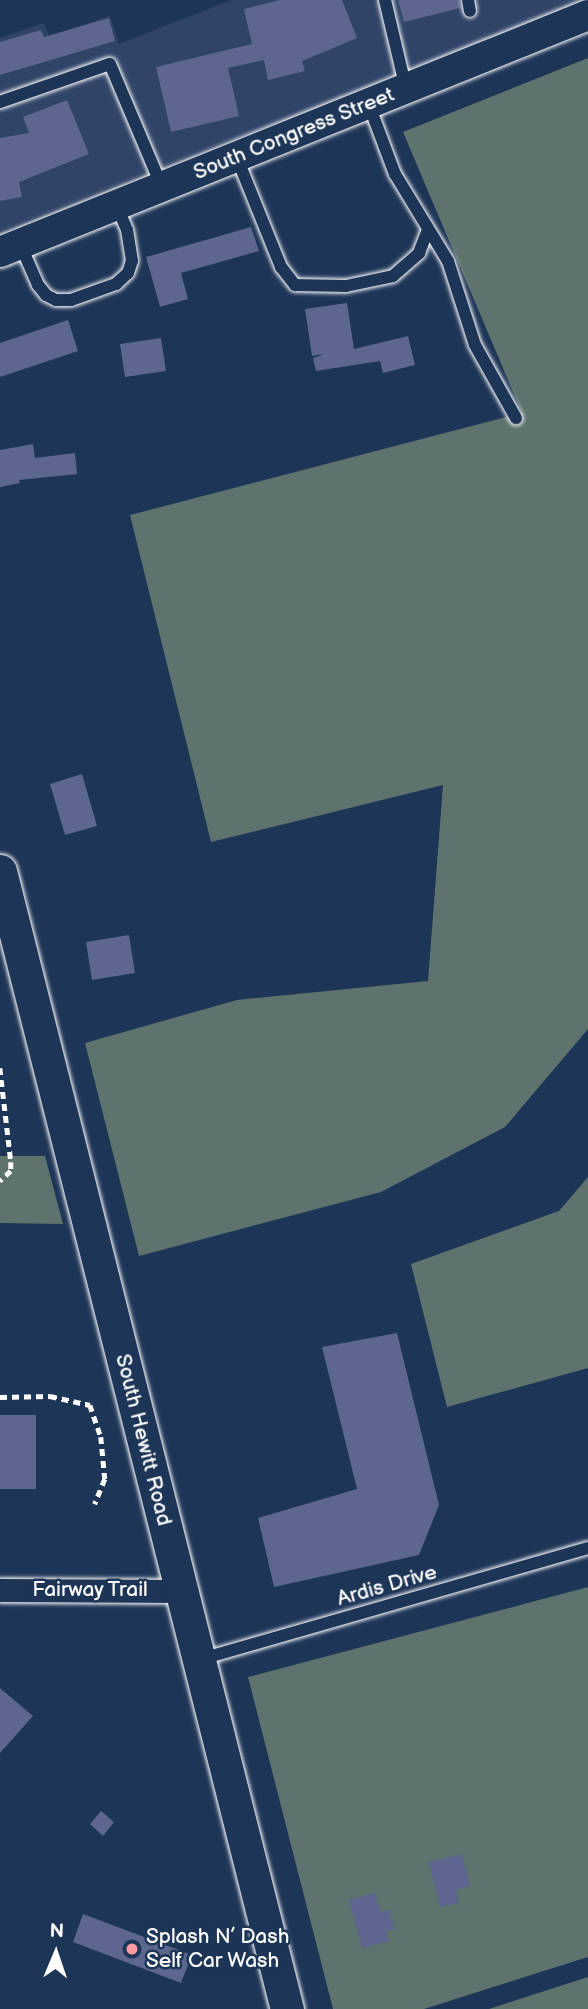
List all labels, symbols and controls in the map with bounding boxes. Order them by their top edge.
street label: South Congress Street [190,82,398,186]
street label: South Hewitt Road [109,1352,177,1528]
street label: Ardis Drive [334,1560,440,1612]
street label: Fairway Trail [31,1577,149,1603]
north arrow [21,1918,91,1988]
text: N [49,1920,64,1943]
place label: Splash N’ Dash Self Car Wash [146,1924,289,1974]
marker: Splash N’ Dash Self Car Wash [124,1941,140,1957]

